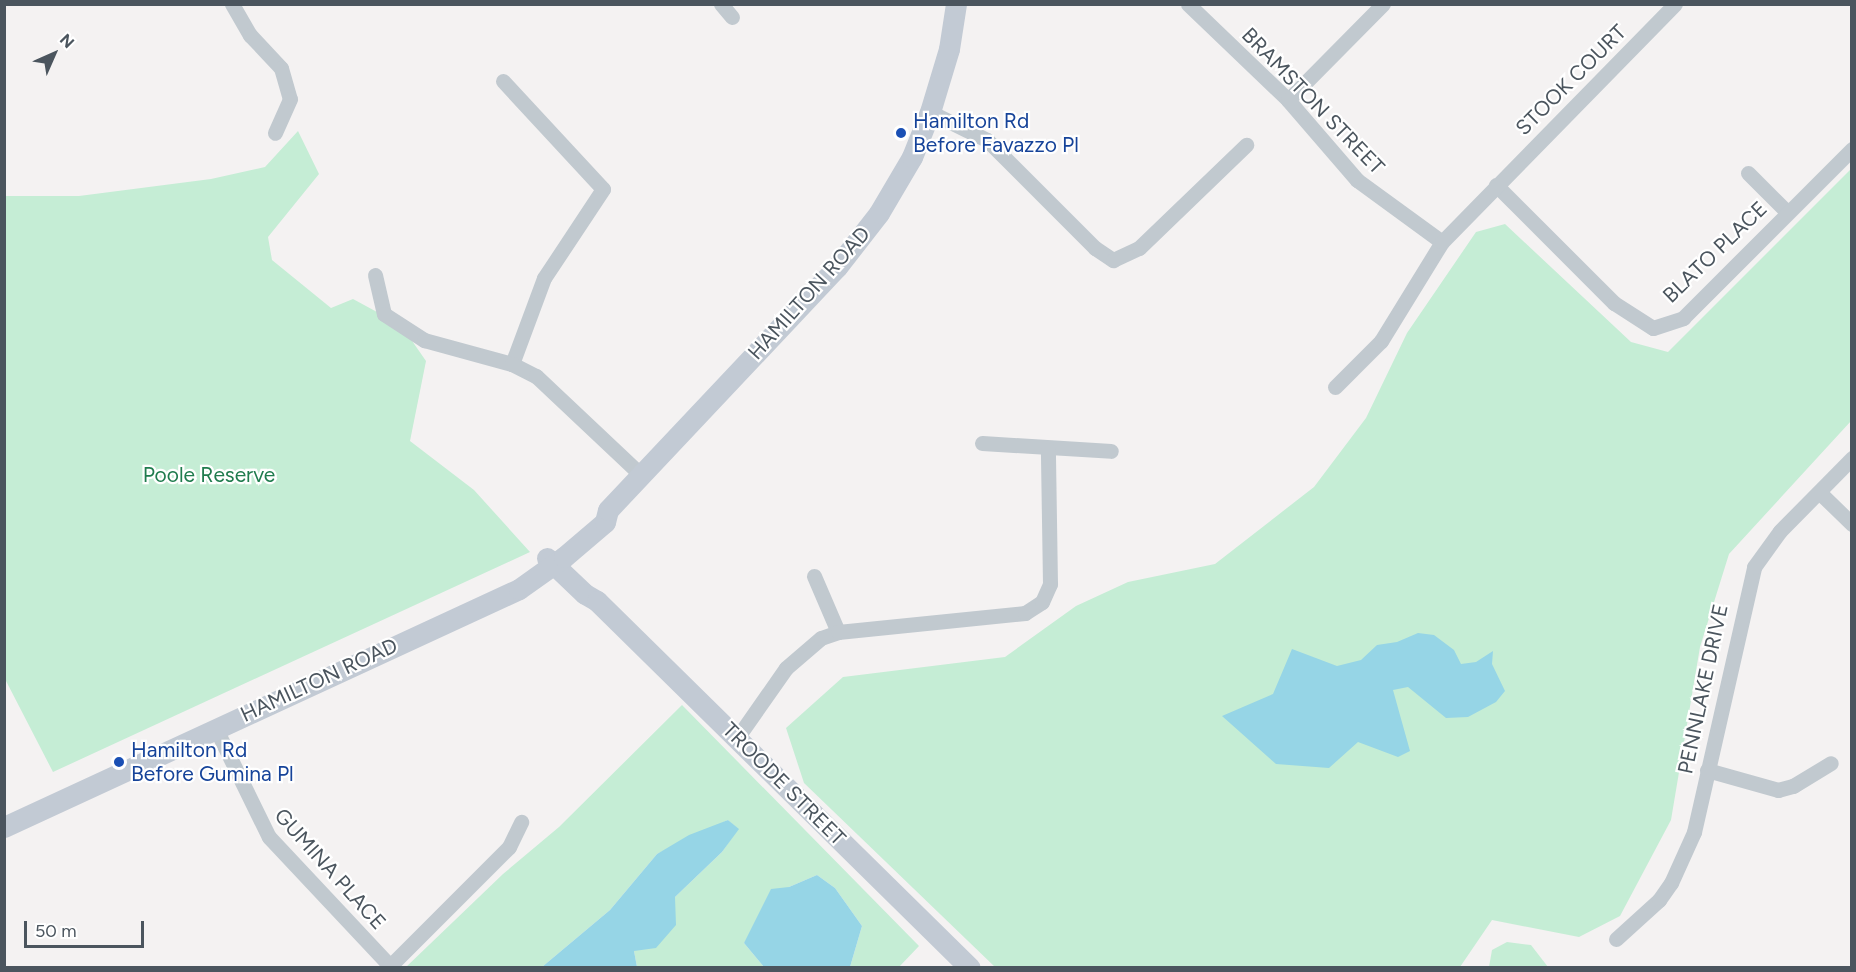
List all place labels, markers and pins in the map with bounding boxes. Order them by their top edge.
place label: Hamilton Rd Before Favazzo Pl [913,108,1079,158]
marker: Hamilton Rd Before Favazzo Pl [894,126,908,140]
place label: Hamilton Rd Before Gumina Pl [131,737,294,787]
marker: Hamilton Rd Before Gumina Pl [112,755,126,769]

